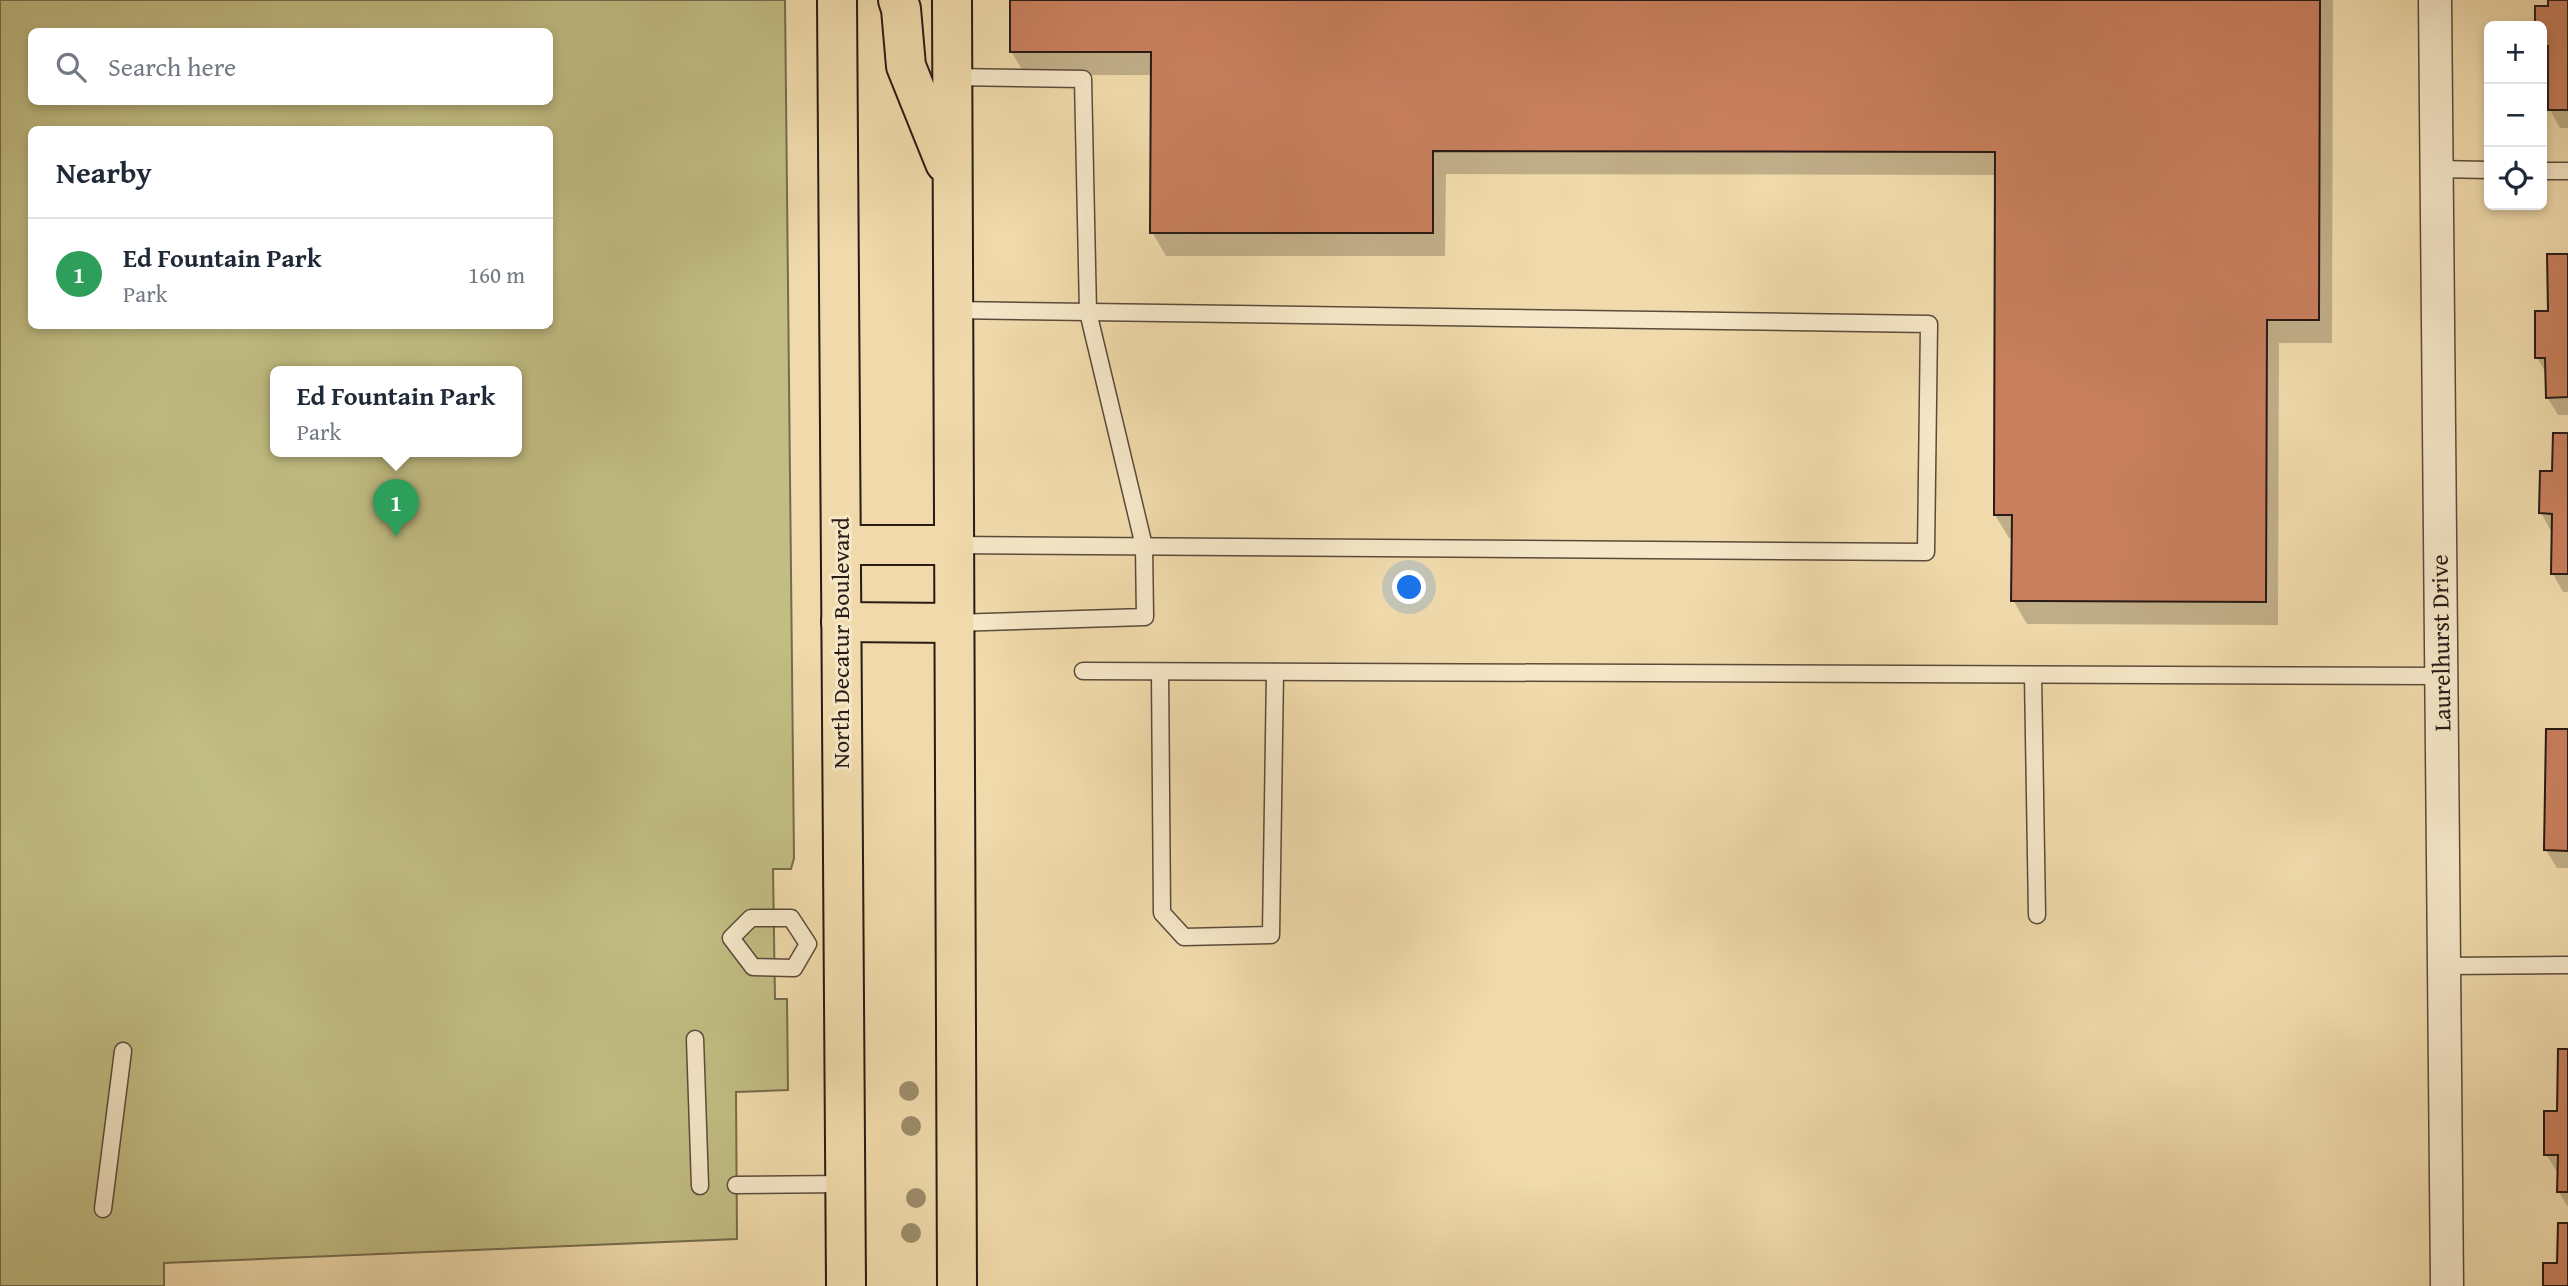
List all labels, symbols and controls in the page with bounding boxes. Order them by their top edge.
map controls [2484,21,2547,210]
button: + [2484,21,2547,84]
search box [28,28,553,105]
text: Search here [108,47,236,86]
icon: search [52,48,90,86]
button: − [2484,84,2547,147]
button: locate [2484,147,2547,210]
text: Nearby [56,150,152,194]
text: Ed Fountain Park [123,238,322,277]
text: 1 [73,258,85,291]
text: 160 m [468,258,525,291]
text: Park [123,277,167,310]
popup [270,366,522,457]
text: Ed Fountain Park [297,376,495,415]
text: Park [297,415,341,448]
pin: 1 [373,479,419,537]
street label: North Decatur Boulevard [823,517,858,769]
street label: Laurelhurst Drive [2421,554,2460,732]
your location [1392,570,1426,604]

